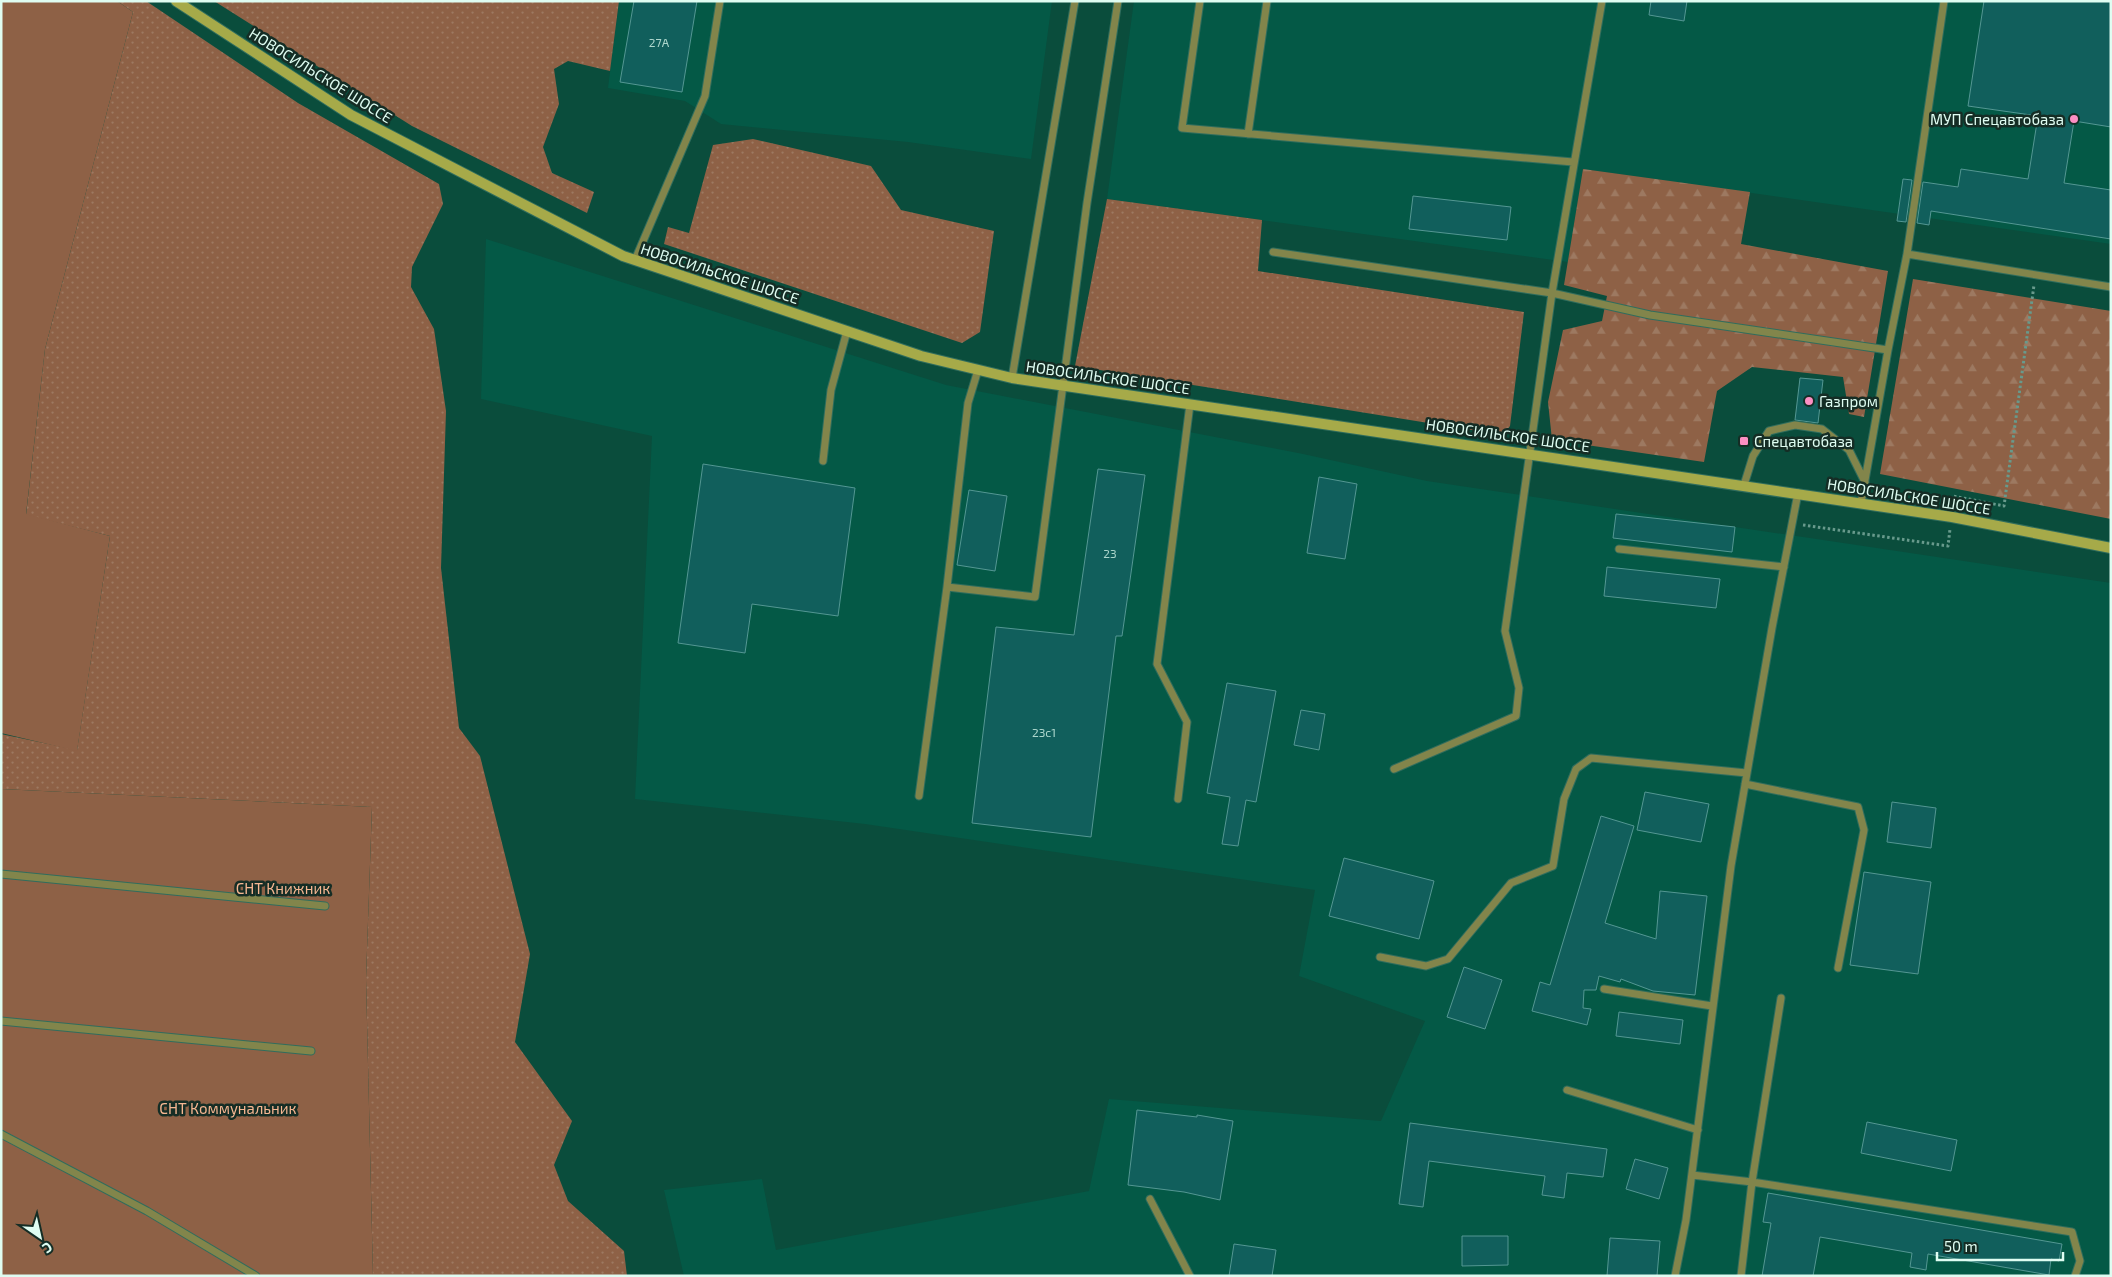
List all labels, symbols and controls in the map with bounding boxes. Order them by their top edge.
street label: НОВОСИЛЬСКОЕ ШОССЕ [246,24,396,126]
house number: 27А [649,35,670,49]
place label: МУП Спецавтобаза [1930,110,2064,128]
marker: МУП Спецавтобаза [2068,113,2080,125]
street label: НОВОСИЛЬСКОЕ ШОССЕ [639,239,801,307]
street label: НОВОСИЛЬСКОЕ ШОССЕ [1025,357,1191,397]
place label: Газпром [1819,392,1878,410]
marker: Газпром [1803,395,1815,407]
street label: НОВОСИЛЬСКОЕ ШОССЕ [1425,415,1591,455]
place label: Спецавтобаза [1754,432,1853,450]
marker: Спецавтобаза [1738,435,1750,447]
street label: НОВОСИЛЬСКОЕ ШОССЕ [1826,474,1992,518]
house number: 23 [1103,546,1117,560]
house number: 23с1 [1032,725,1056,739]
park label: СНТ Книжник [236,879,330,897]
park label: СНТ Коммунальник [159,1099,297,1118]
north arrow [15,1212,65,1262]
scale bar [1937,1230,2063,1262]
text: 50 m [1944,1237,1978,1255]
text: С [39,1239,56,1258]

